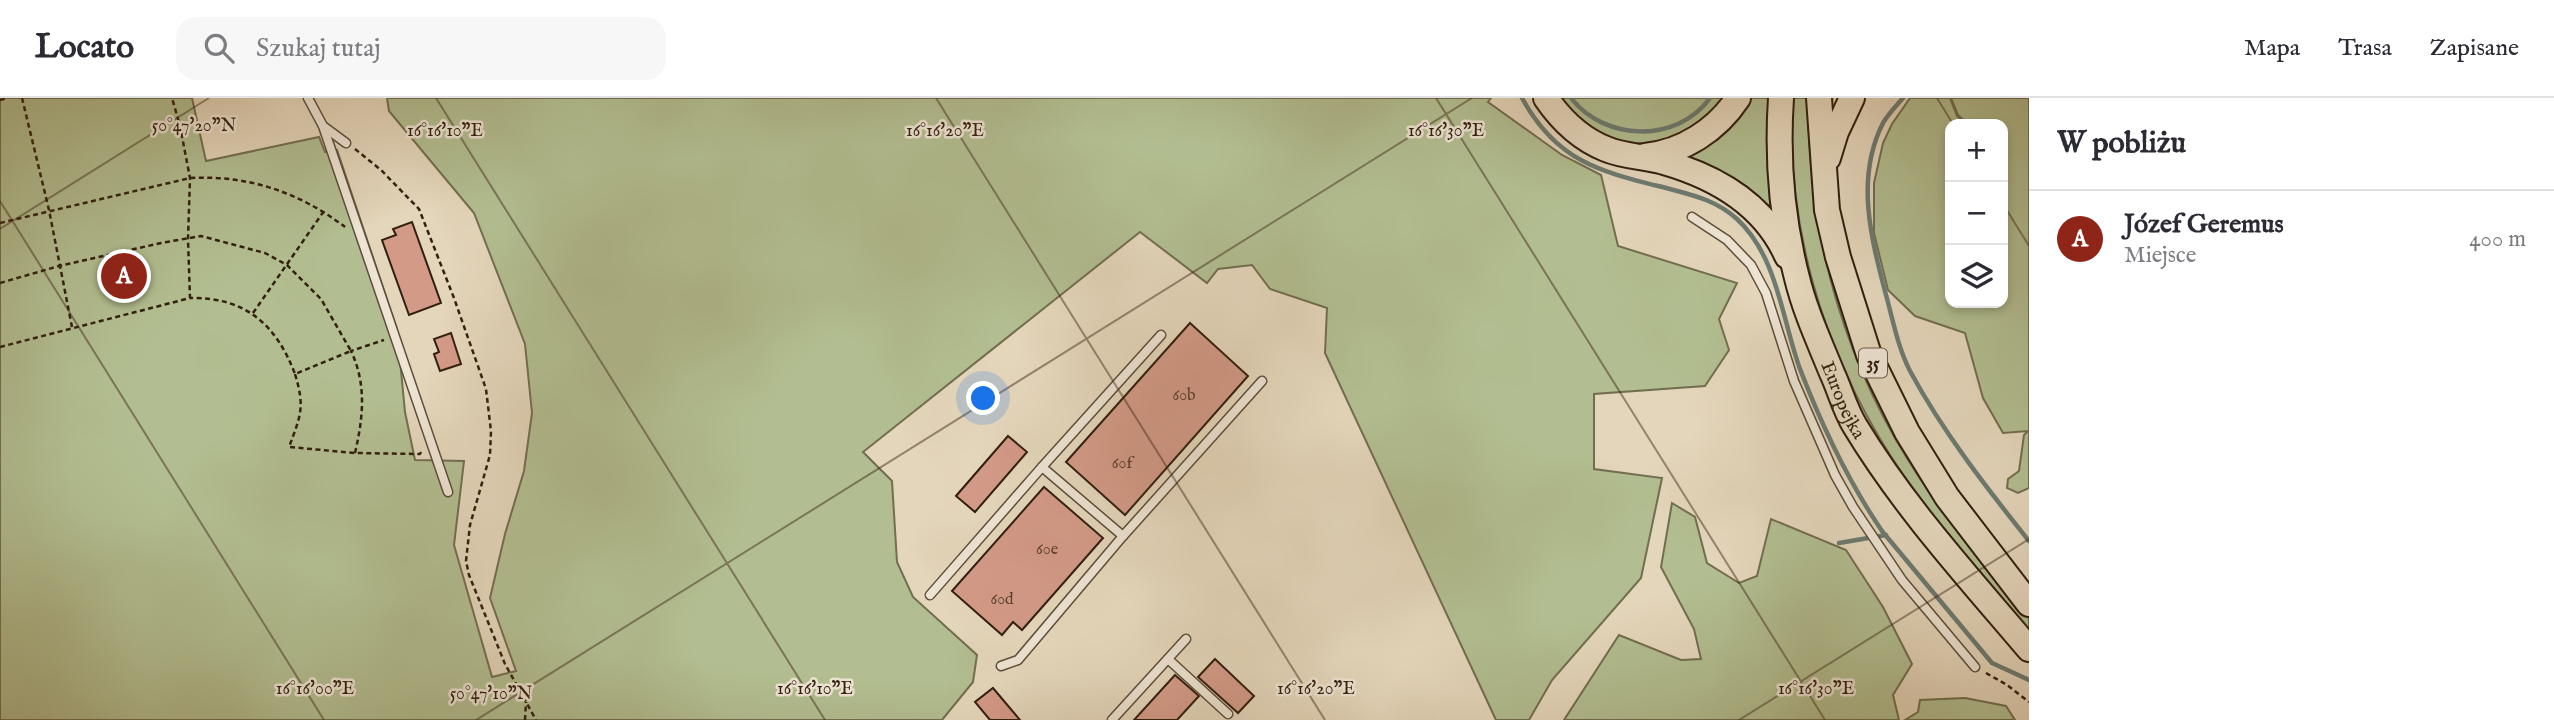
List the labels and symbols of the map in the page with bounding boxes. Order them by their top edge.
text: 50°47'20"N [152,115,237,138]
text: 16°16'10"E [407,120,483,143]
text: 16°16'20"E [906,120,984,143]
text: 16°16'30"E [1408,120,1484,143]
pin: A [101,250,147,302]
road number: 35 [1859,348,1887,377]
street label: Europejka [1815,358,1870,445]
your location [966,381,1000,415]
house number: 60b [1172,386,1196,406]
house number: 60f [1112,454,1135,474]
house number: 60e [1036,540,1058,560]
house number: 60d [990,590,1014,610]
text: 16°16'00"E [276,678,354,701]
text: 16°16'10"E [777,678,853,701]
text: 16°16'20"E [1277,678,1355,701]
text: 16°16'30"E [1778,678,1854,701]
text: 50°47'10"N [450,683,533,706]

